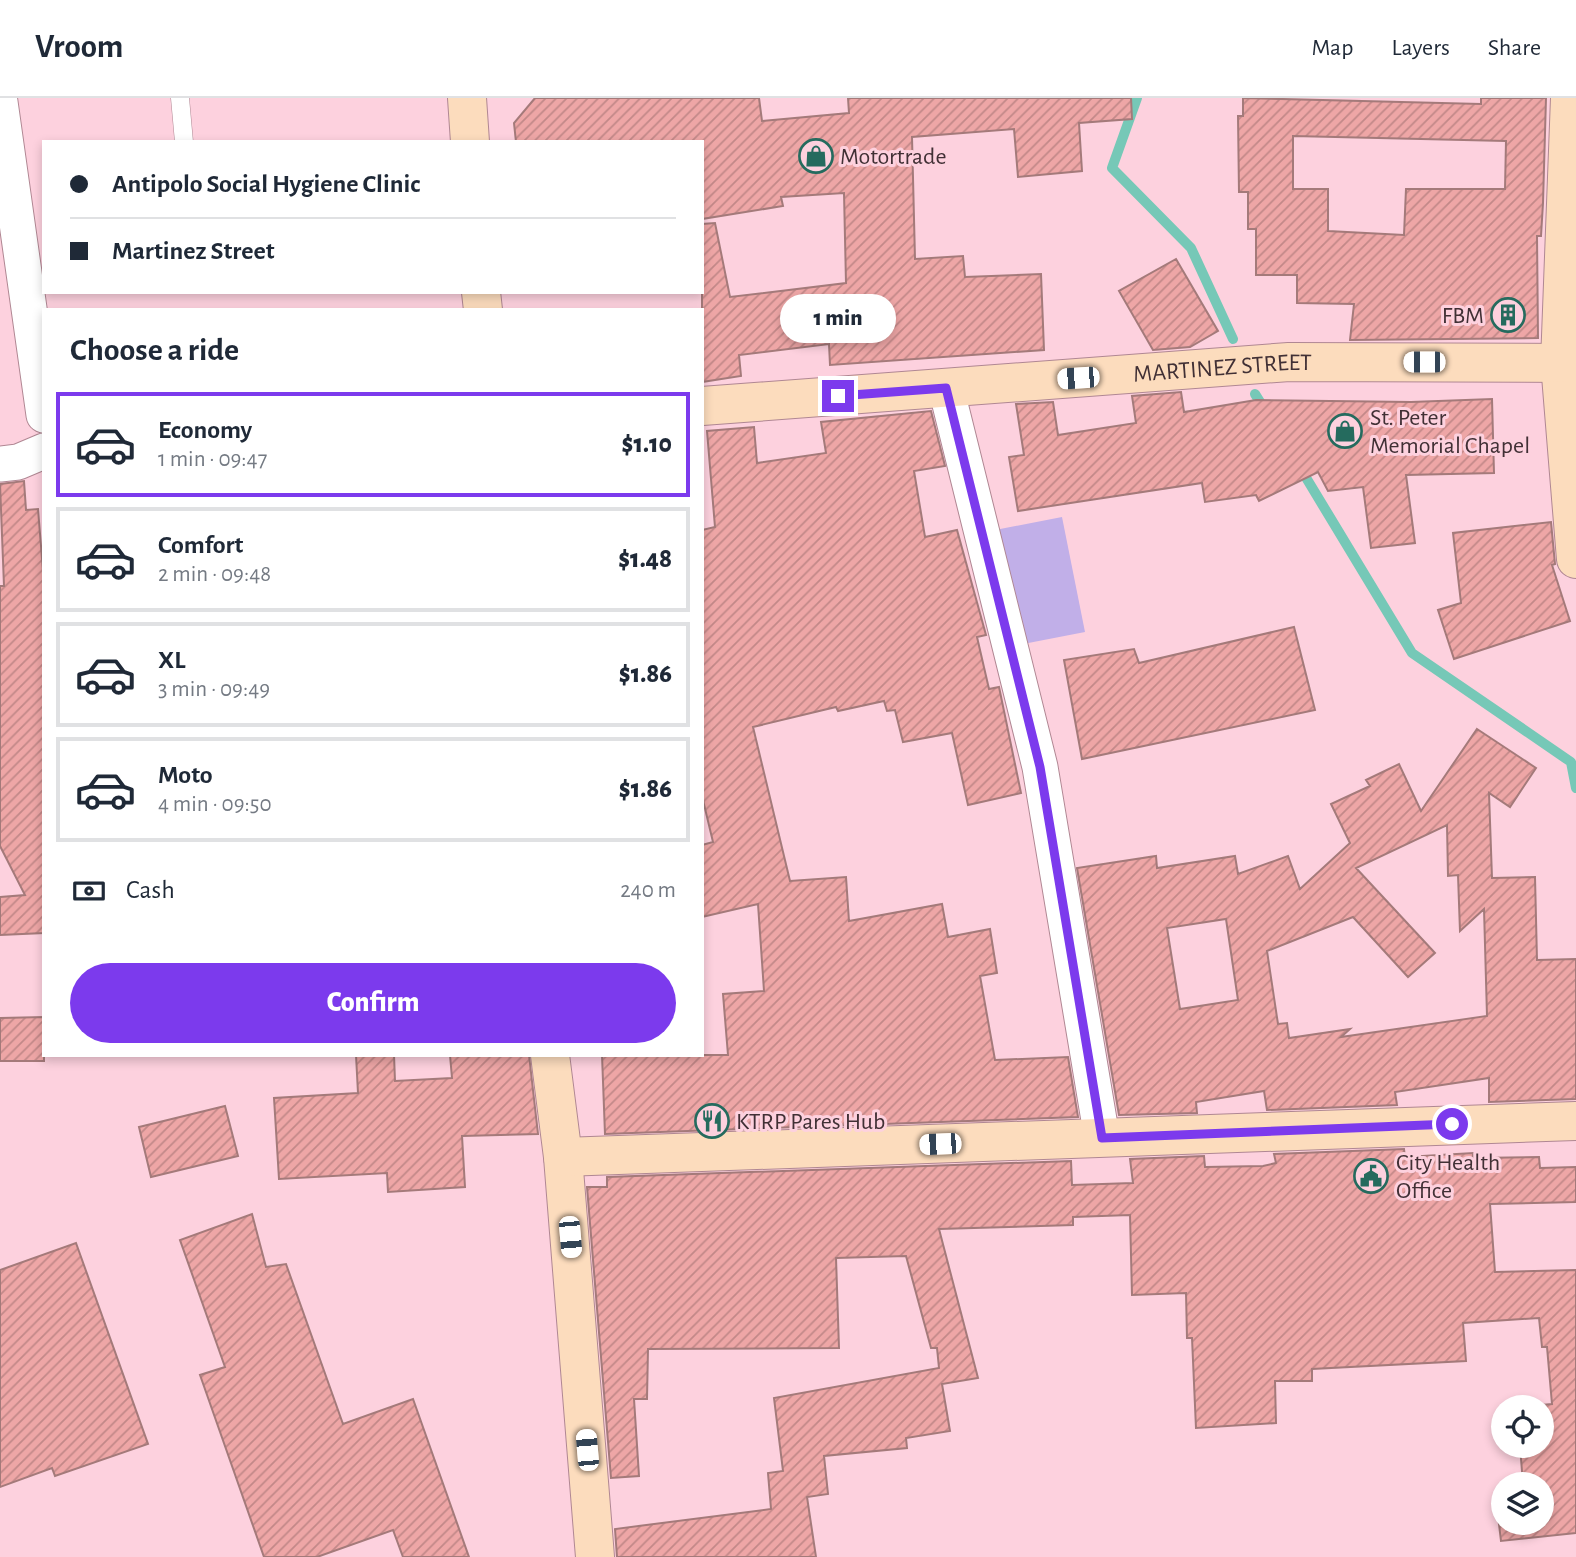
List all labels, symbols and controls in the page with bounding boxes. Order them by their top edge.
text: Vroom [35,31,123,64]
text: Map [1311,36,1353,60]
text: Layers [1391,36,1450,60]
text: Share [1488,36,1541,60]
shop icon: Motortrade [797,137,835,175]
place label: Motortrade [840,145,947,169]
text: Antipolo Social Hygiene Clinic [112,171,420,197]
text: Martinez Street [112,238,275,264]
callout: 1 min [780,294,896,344]
building icon: FBM [1489,296,1527,334]
place label: FBM [1442,304,1484,328]
text: 1 min [814,307,862,330]
text: Choose a ride [70,334,239,366]
street label: MARTINEZ STREET [1132,351,1312,387]
car [1404,352,1446,373]
car [1057,366,1100,390]
route end [822,380,854,412]
place label: St. Peter Memorial Chapel [1370,406,1530,458]
shop icon: St. Peter Memorial Chapel [1326,412,1364,450]
icon: car [74,413,137,476]
text: Economy [158,417,252,443]
text: $1.10 [622,431,672,457]
text: 1 min · 09:47 [158,448,267,471]
icon: car [74,528,137,591]
text: Comfort [158,532,243,558]
text: $1.48 [618,546,672,572]
text: 2 min · 09:48 [158,563,271,586]
icon: car [74,643,137,706]
text: XL [158,647,185,673]
text: $1.86 [619,661,672,687]
text: 3 min · 09:49 [158,678,270,701]
icon: car [74,758,137,821]
text: Moto [158,762,213,788]
text: $1.86 [619,776,672,802]
text: 4 min · 09:50 [158,793,272,816]
icon: cash [70,872,108,910]
text: Cash [126,877,175,903]
text: 240 m [620,879,676,902]
button: Confirm [70,963,676,1043]
restaurant icon: KTRP Pares Hub [693,1102,731,1140]
route start [1436,1108,1468,1140]
place label: KTRP Pares Hub [736,1110,885,1134]
car [919,1133,962,1155]
place label: City Health Office [1396,1151,1500,1203]
public building icon: City Health Office [1352,1157,1390,1195]
car [558,1215,583,1259]
map controls [1491,1395,1554,1535]
button: locate [1491,1395,1554,1458]
car [575,1428,600,1472]
button: layers [1491,1472,1554,1535]

